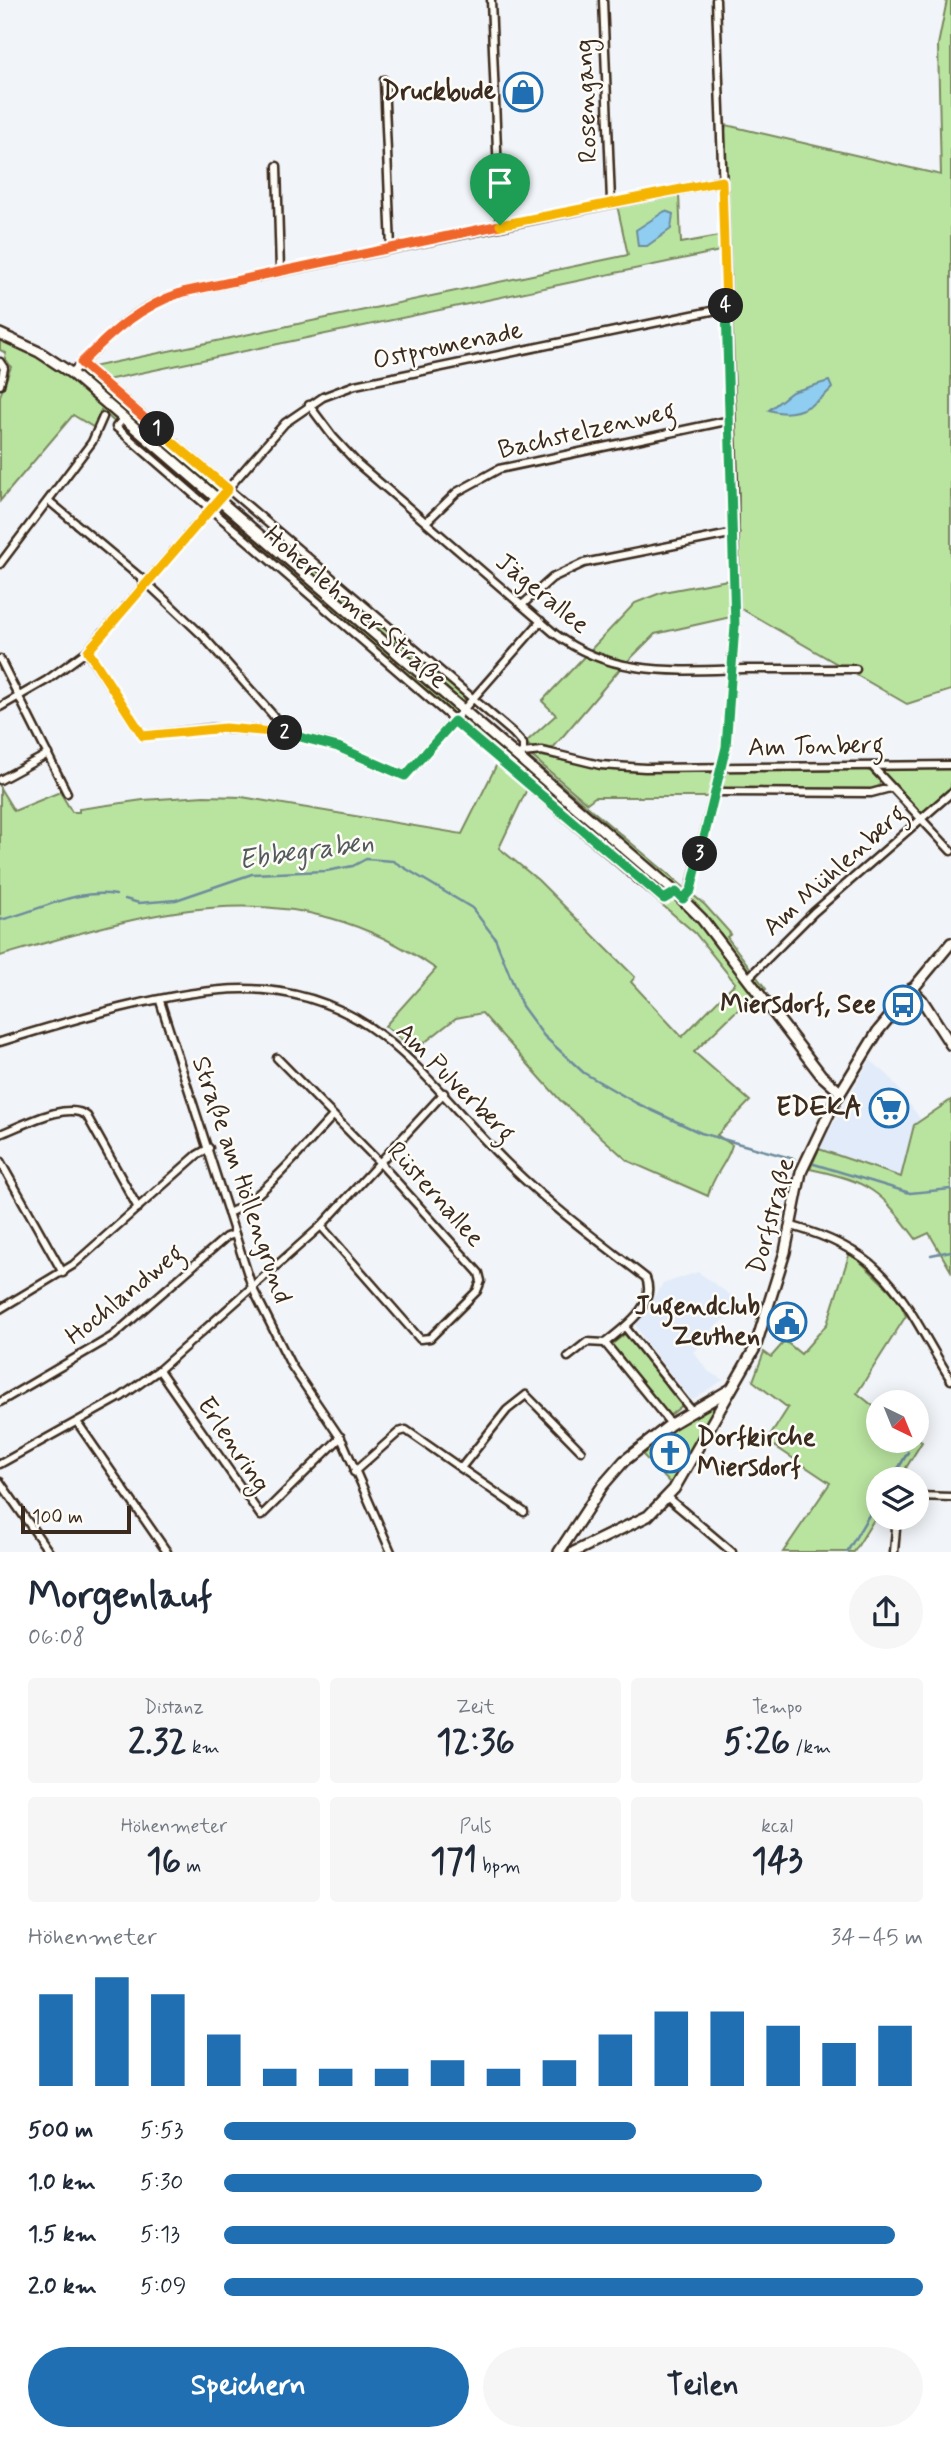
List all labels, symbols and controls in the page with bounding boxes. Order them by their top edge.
street label: Rosengang [568,38,608,164]
shop icon: Druckbude [502,71,544,113]
place label: Druckbude [382,75,496,109]
pin [470,153,530,225]
icon: arrive [481,164,519,202]
pin: 4 [708,288,744,324]
text: 4 [720,293,731,318]
street label: Ostpromenade [370,314,526,378]
street label: Bachstelzenweg [495,394,680,471]
pin: 1 [140,412,174,446]
text: 1 [152,416,161,441]
street label: Hoherlehmer Straße [256,519,454,697]
street label: Jägerallee [488,546,596,642]
pin: 2 [268,716,302,750]
text: 2 [280,720,289,745]
street label: Am Tonberg [748,729,884,768]
street label: Am Mühlenberg [756,798,916,947]
water label: Ebbegraben [236,824,376,880]
pin: 3 [682,836,718,872]
text: 3 [695,841,704,866]
bus stop icon: Miersdorf, See [882,984,924,1026]
place label: Miersdorf, See [720,988,876,1022]
street label: Am Pulverberg [385,1016,522,1153]
street label: Straße am Höllengrund [183,1052,299,1308]
supermarket icon: EDEKA [868,1087,910,1129]
place label: EDEKA [776,1091,862,1125]
street label: Rüsternallee [379,1135,492,1255]
street label: Dorfstraße [740,1154,804,1278]
street label: Hochlandweg [59,1237,193,1356]
place label: Jugendclub Zeuthen [635,1290,760,1354]
public building icon: Jugendclub Zeuthen [766,1301,808,1343]
street label: Erlenring [187,1390,278,1501]
north arrow [866,1390,929,1452]
map controls [866,1390,929,1530]
place label: Dorfkirche Miersdorf [697,1421,816,1485]
church icon: Dorfkirche Miersdorf [649,1432,691,1474]
button: layers [866,1467,929,1530]
scale bar [21,1503,131,1535]
text: 100 m [32,1505,83,1530]
text: Morgenlauf [28,1572,212,1621]
button: share [849,1575,923,1649]
text: 06:08 [28,1623,85,1653]
text: Distanz [144,1695,204,1720]
text: Zeit [456,1695,495,1720]
text: Tempo [752,1695,802,1720]
text: 2.32 [128,1720,187,1766]
text: 12:36 [436,1720,515,1766]
text: 5:26 [723,1720,790,1766]
text: km [187,1735,220,1760]
text: /km [790,1735,831,1760]
text: Höhenmeter [121,1814,227,1839]
text: Puls [459,1814,492,1839]
text: kcal [761,1814,793,1839]
text: 16 [146,1839,181,1885]
text: 171 [430,1839,477,1885]
text: 143 [752,1839,803,1885]
text: m [181,1854,201,1879]
text: bpm [477,1854,521,1879]
text: Höhenmeter [28,1923,157,1953]
text: 34–45 m [831,1923,923,1953]
text: 500 m [28,2116,93,2146]
text: 5:53 [140,2116,183,2146]
text: 1.0 km [28,2168,96,2198]
text: 5:30 [140,2168,184,2198]
text: 1.5 km [28,2220,97,2250]
text: 5:13 [140,2220,180,2250]
text: 2.0 km [28,2272,97,2302]
text: 5:09 [140,2272,187,2302]
button: Speichern [28,2347,469,2427]
button: Teilen [483,2347,923,2427]

